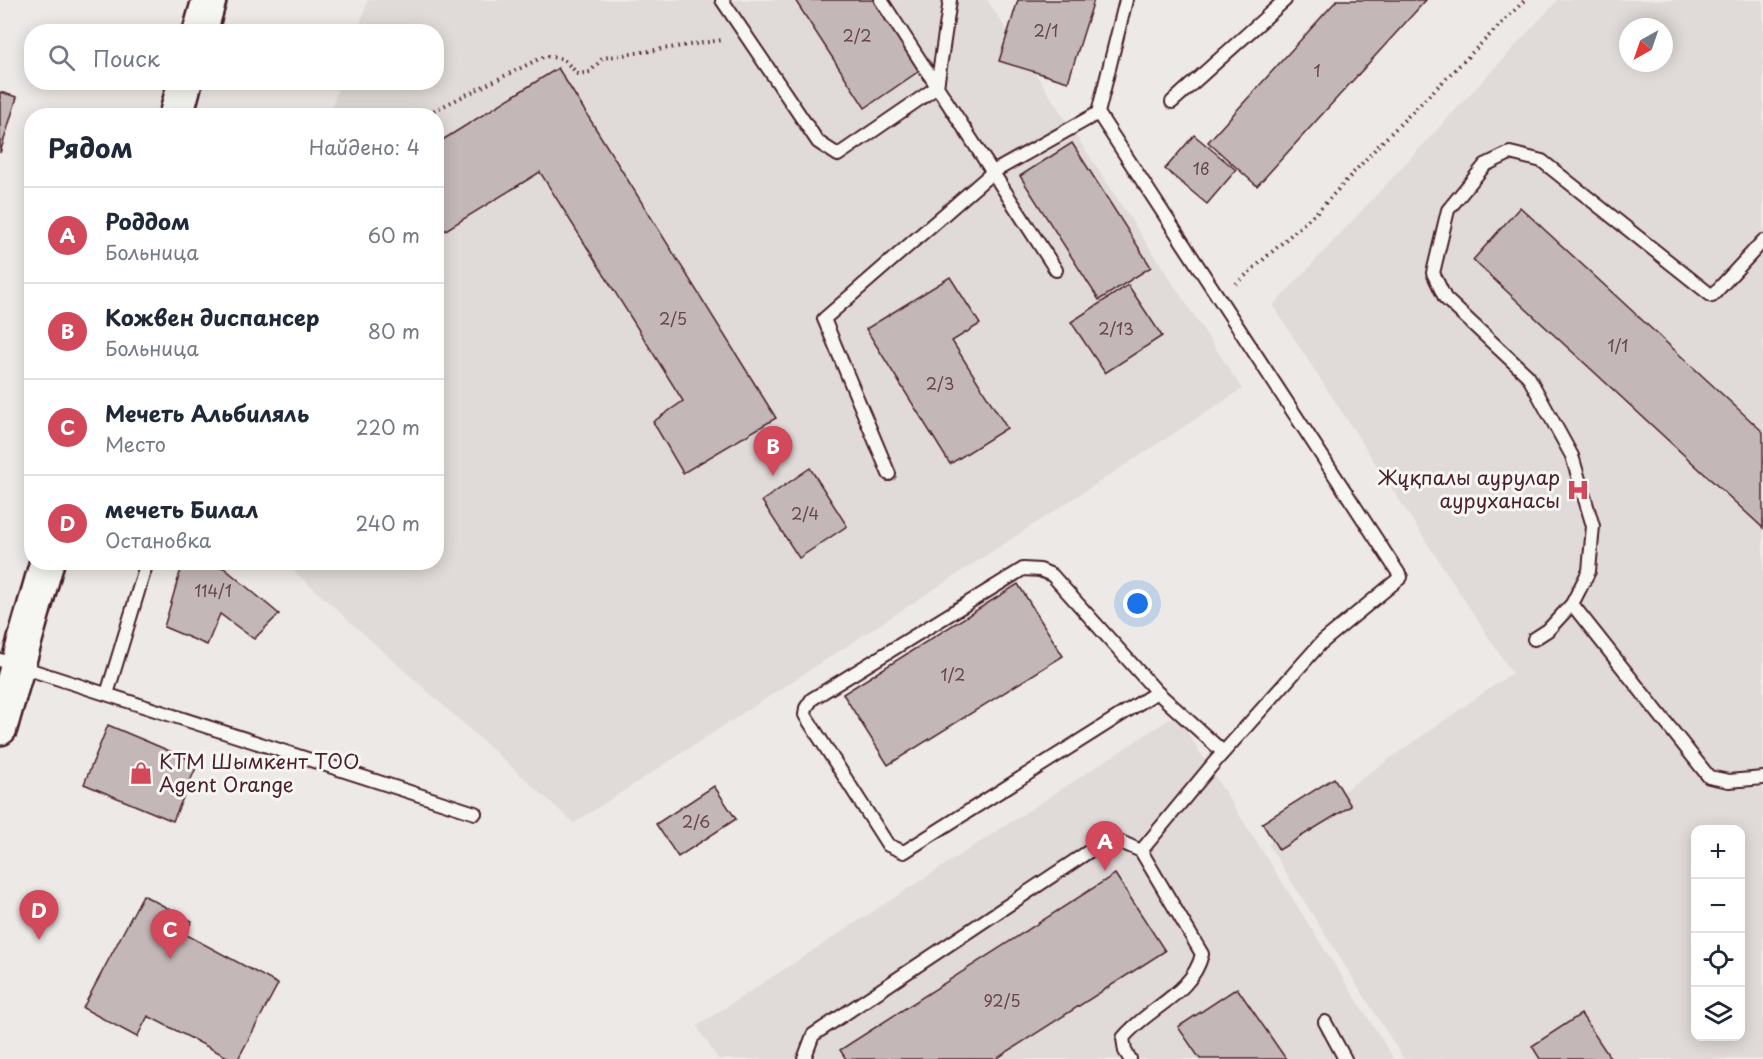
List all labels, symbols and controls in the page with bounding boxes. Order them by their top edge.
house number: 2/1 [1033,18,1059,42]
north arrow [1619,18,1673,72]
house number: 2/2 [842,23,872,47]
search box [24,24,444,90]
icon: search [45,41,78,74]
text: Поиск [93,41,160,74]
house number: 1 [1313,58,1321,82]
text: Рядом [48,128,133,167]
text: Найдено: 4 [309,132,420,162]
house number: 1в [1193,156,1209,180]
text: Роддом [105,204,190,237]
text: A [60,220,75,250]
text: 60 m [368,220,420,250]
text: Больница [105,237,199,267]
text: Кожвен диспансер [105,300,320,333]
house number: 2/5 [659,306,687,330]
text: B [61,316,74,346]
text: 80 m [368,316,420,346]
house number: 2/13 [1098,316,1134,340]
text: Больница [105,333,199,363]
house number: 1/1 [1608,333,1628,357]
house number: 2/3 [926,371,954,395]
text: Мечеть Альбиляль [105,396,309,429]
text: C [60,412,75,442]
text: 220 m [356,412,420,442]
pin: B [754,426,792,476]
text: Место [105,429,166,459]
place label: Жұқпалы аурулар ауруханасы [1377,462,1560,515]
hospital icon: Жұқпалы аурулар ауруханасы [1565,477,1591,503]
text: мечеть Билал [105,492,259,525]
house number: 2/4 [791,501,819,525]
text: D [60,508,75,538]
text: 240 m [355,508,420,538]
text: Остановка [105,525,211,555]
house number: 114/1 [194,578,232,602]
your location [1123,589,1152,618]
house number: 1/2 [941,662,965,686]
place label: KTM Шымкент ТОО Agent Orange [159,746,359,799]
shop icon: KTM Шымкент ТОО Agent Orange [128,760,154,786]
house number: 2/6 [682,809,710,833]
pin: A [1086,822,1124,871]
map controls [1691,825,1745,1041]
button: + [1691,825,1745,879]
button: − [1691,879,1745,933]
pin: D [20,890,58,940]
pin: C [150,910,190,959]
button: locate [1691,933,1745,987]
button: layers [1691,987,1745,1041]
house number: 92/5 [983,988,1021,1012]

